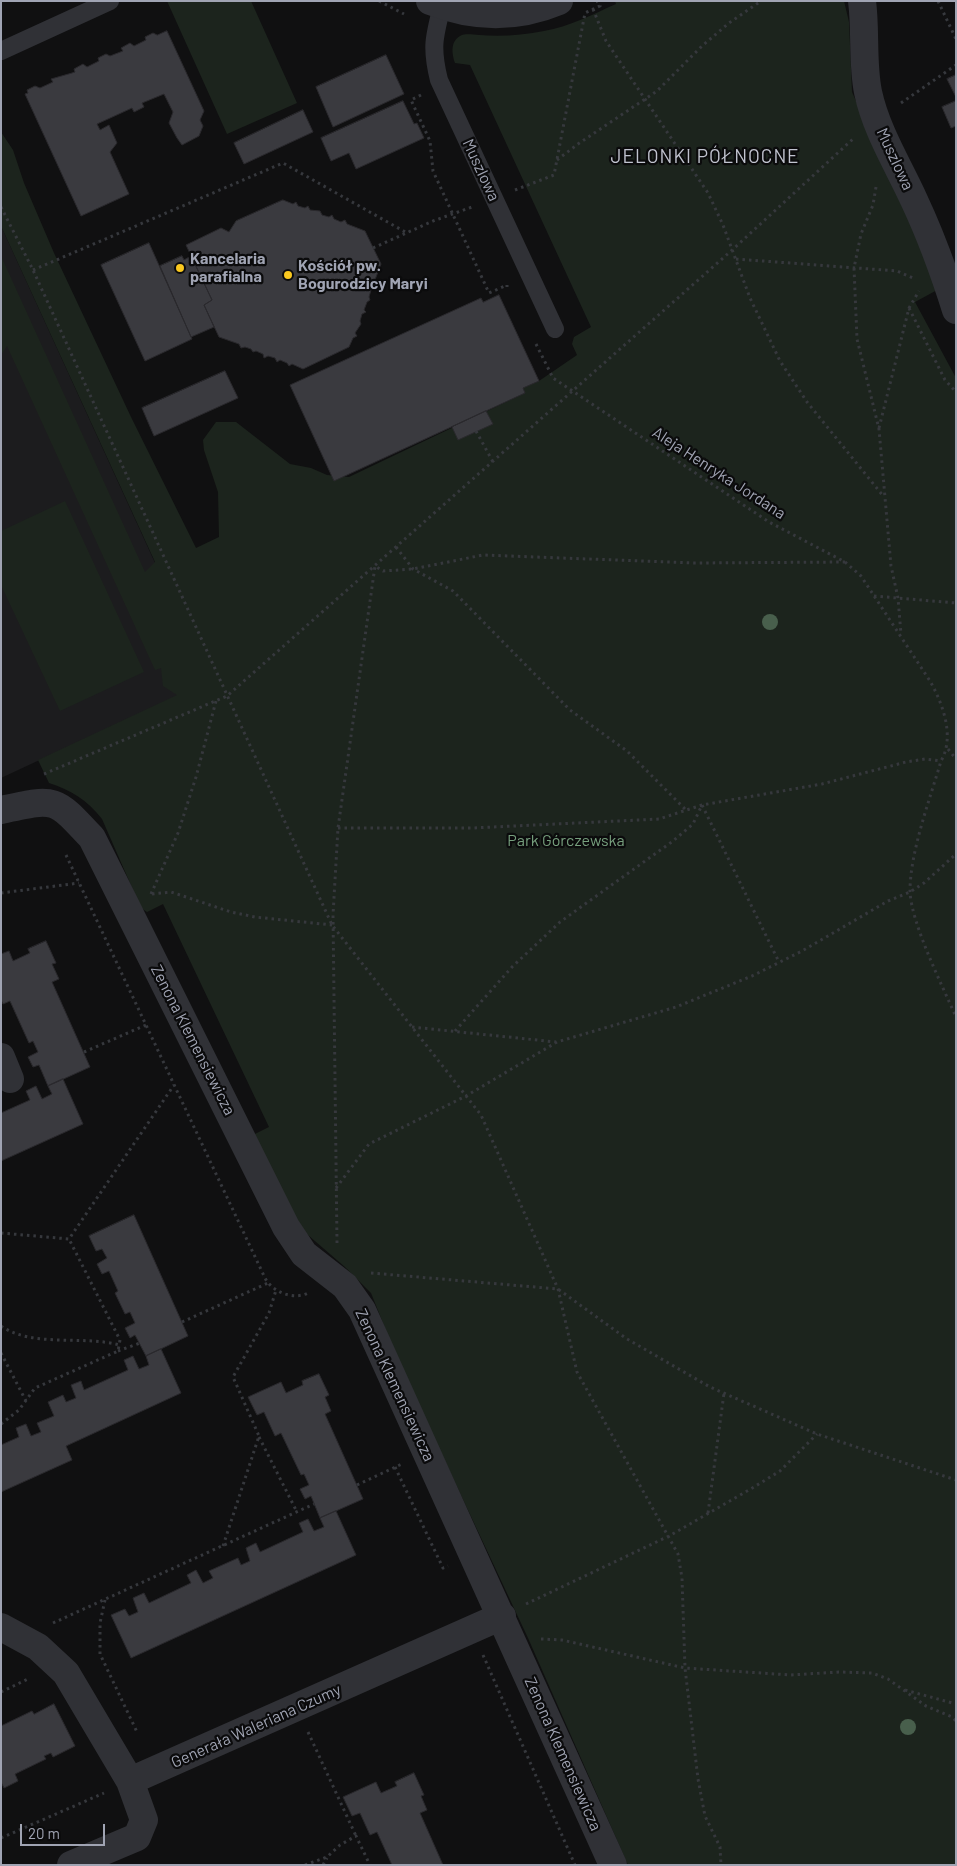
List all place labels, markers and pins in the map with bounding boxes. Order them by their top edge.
place label: Kancelaria parafialna [190,249,265,287]
place label: Kościół pw. Bogurodzicy Maryi [298,256,428,294]
marker: Kancelaria parafialna [174,262,186,274]
marker: Kościół pw. Bogurodzicy Maryi [282,269,294,281]

